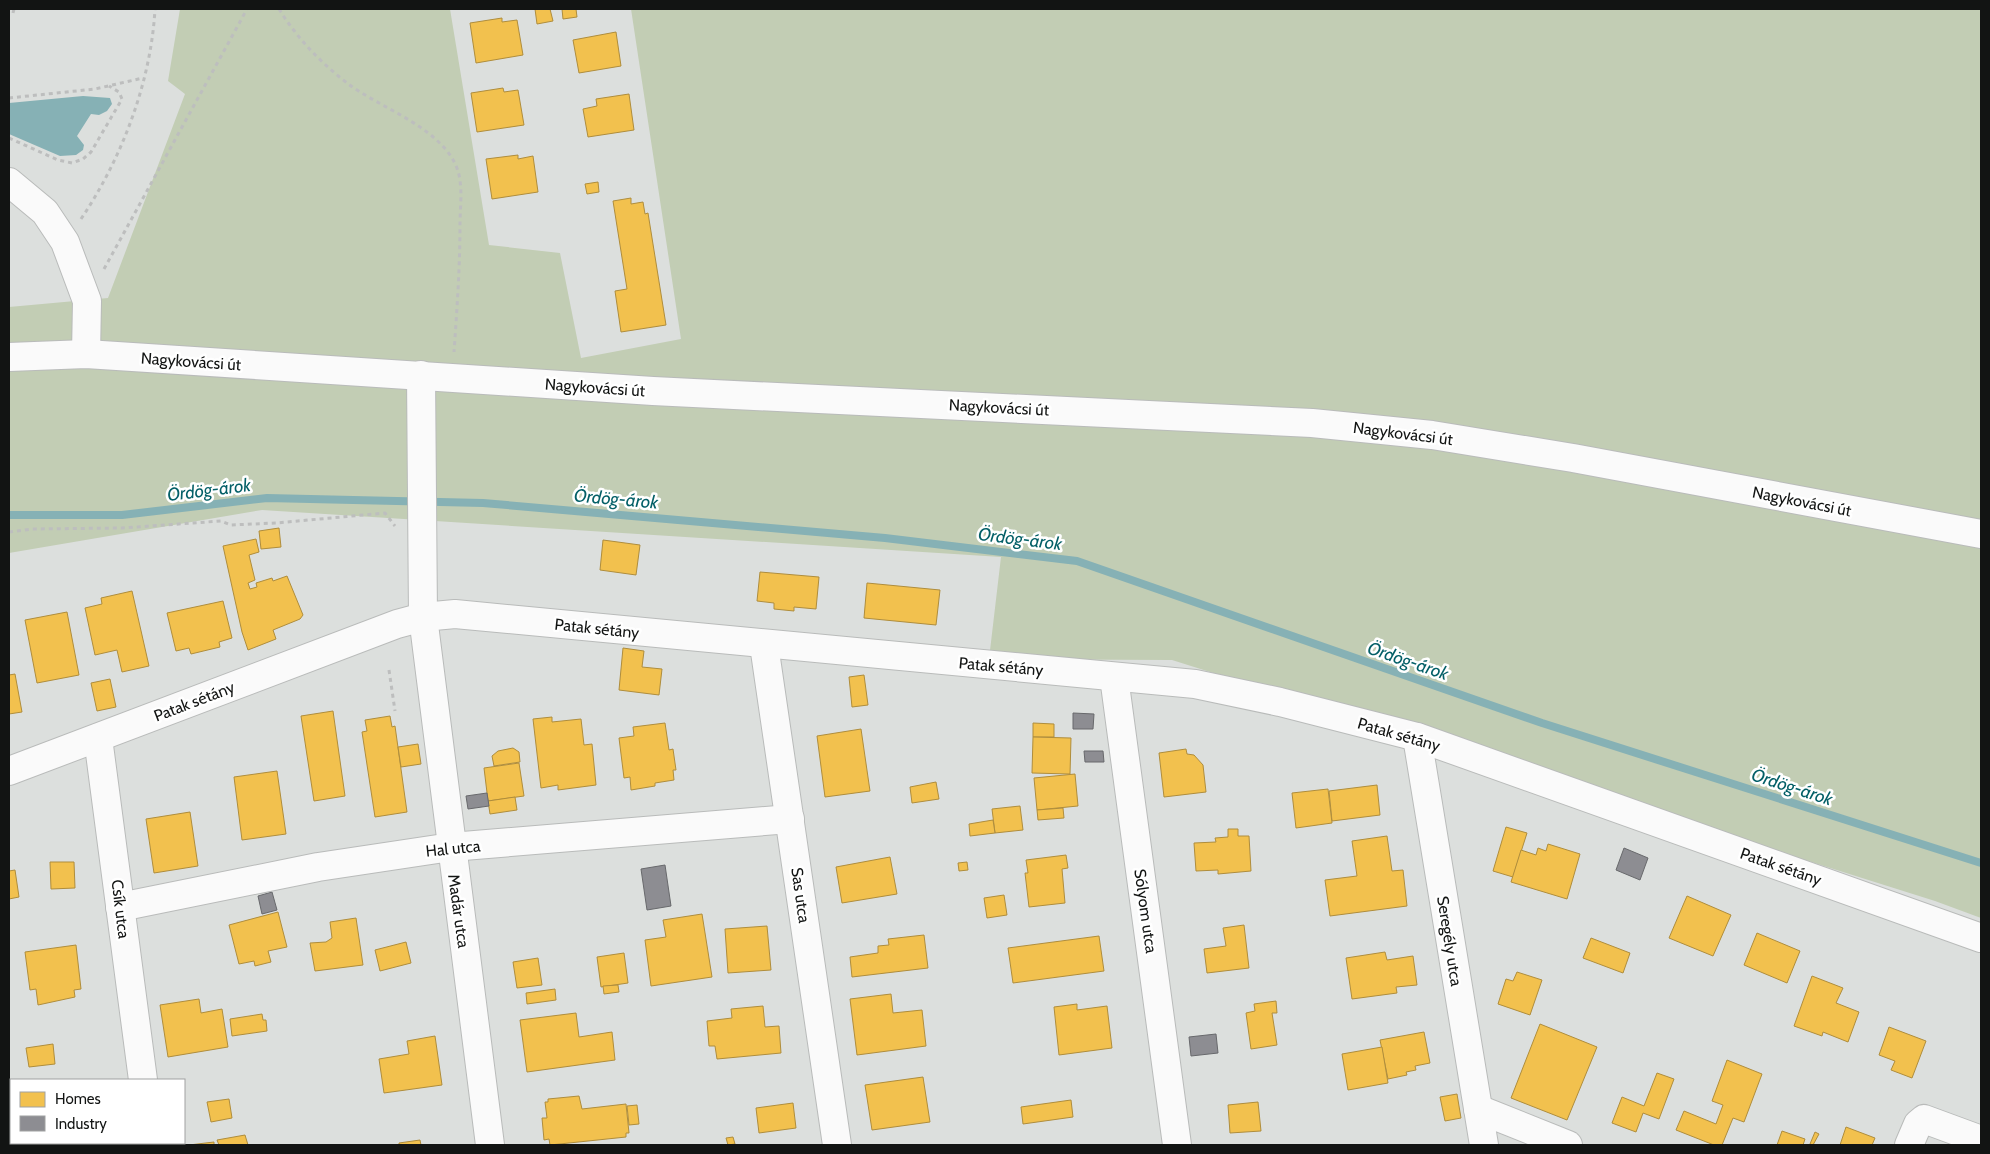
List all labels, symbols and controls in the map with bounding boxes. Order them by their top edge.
street label: Nagykovácsi út [140,349,242,375]
street label: Nagykovácsi út [544,375,646,401]
street label: Nagykovácsi út [948,395,1050,420]
street label: Nagykovácsi út [1352,418,1455,449]
water label: Ördög-árok [166,474,253,506]
street label: Nagykovácsi út [1751,483,1854,521]
water label: Ördög-árok [573,484,660,514]
water label: Ördög-árok [977,523,1064,555]
street label: Patak sétány [554,615,640,642]
water label: Ördög-árok [1365,637,1453,686]
street label: Patak sétány [958,653,1044,680]
street label: Patak sétány [151,677,237,726]
street label: Patak sétány [1355,714,1442,755]
water label: Ördög-árok [1749,764,1837,811]
street label: Hal utca [425,836,482,861]
street label: Patak sétány [1738,844,1824,889]
street label: Sas utca [787,866,814,924]
street label: Sólyom utca [1130,868,1161,955]
street label: Madár utca [444,873,473,950]
street label: Csík utca [107,878,134,940]
street label: Seregély utca [1433,895,1466,988]
legend [10,1079,185,1144]
text: Homes [55,1090,101,1108]
text: Industry [55,1115,107,1133]

